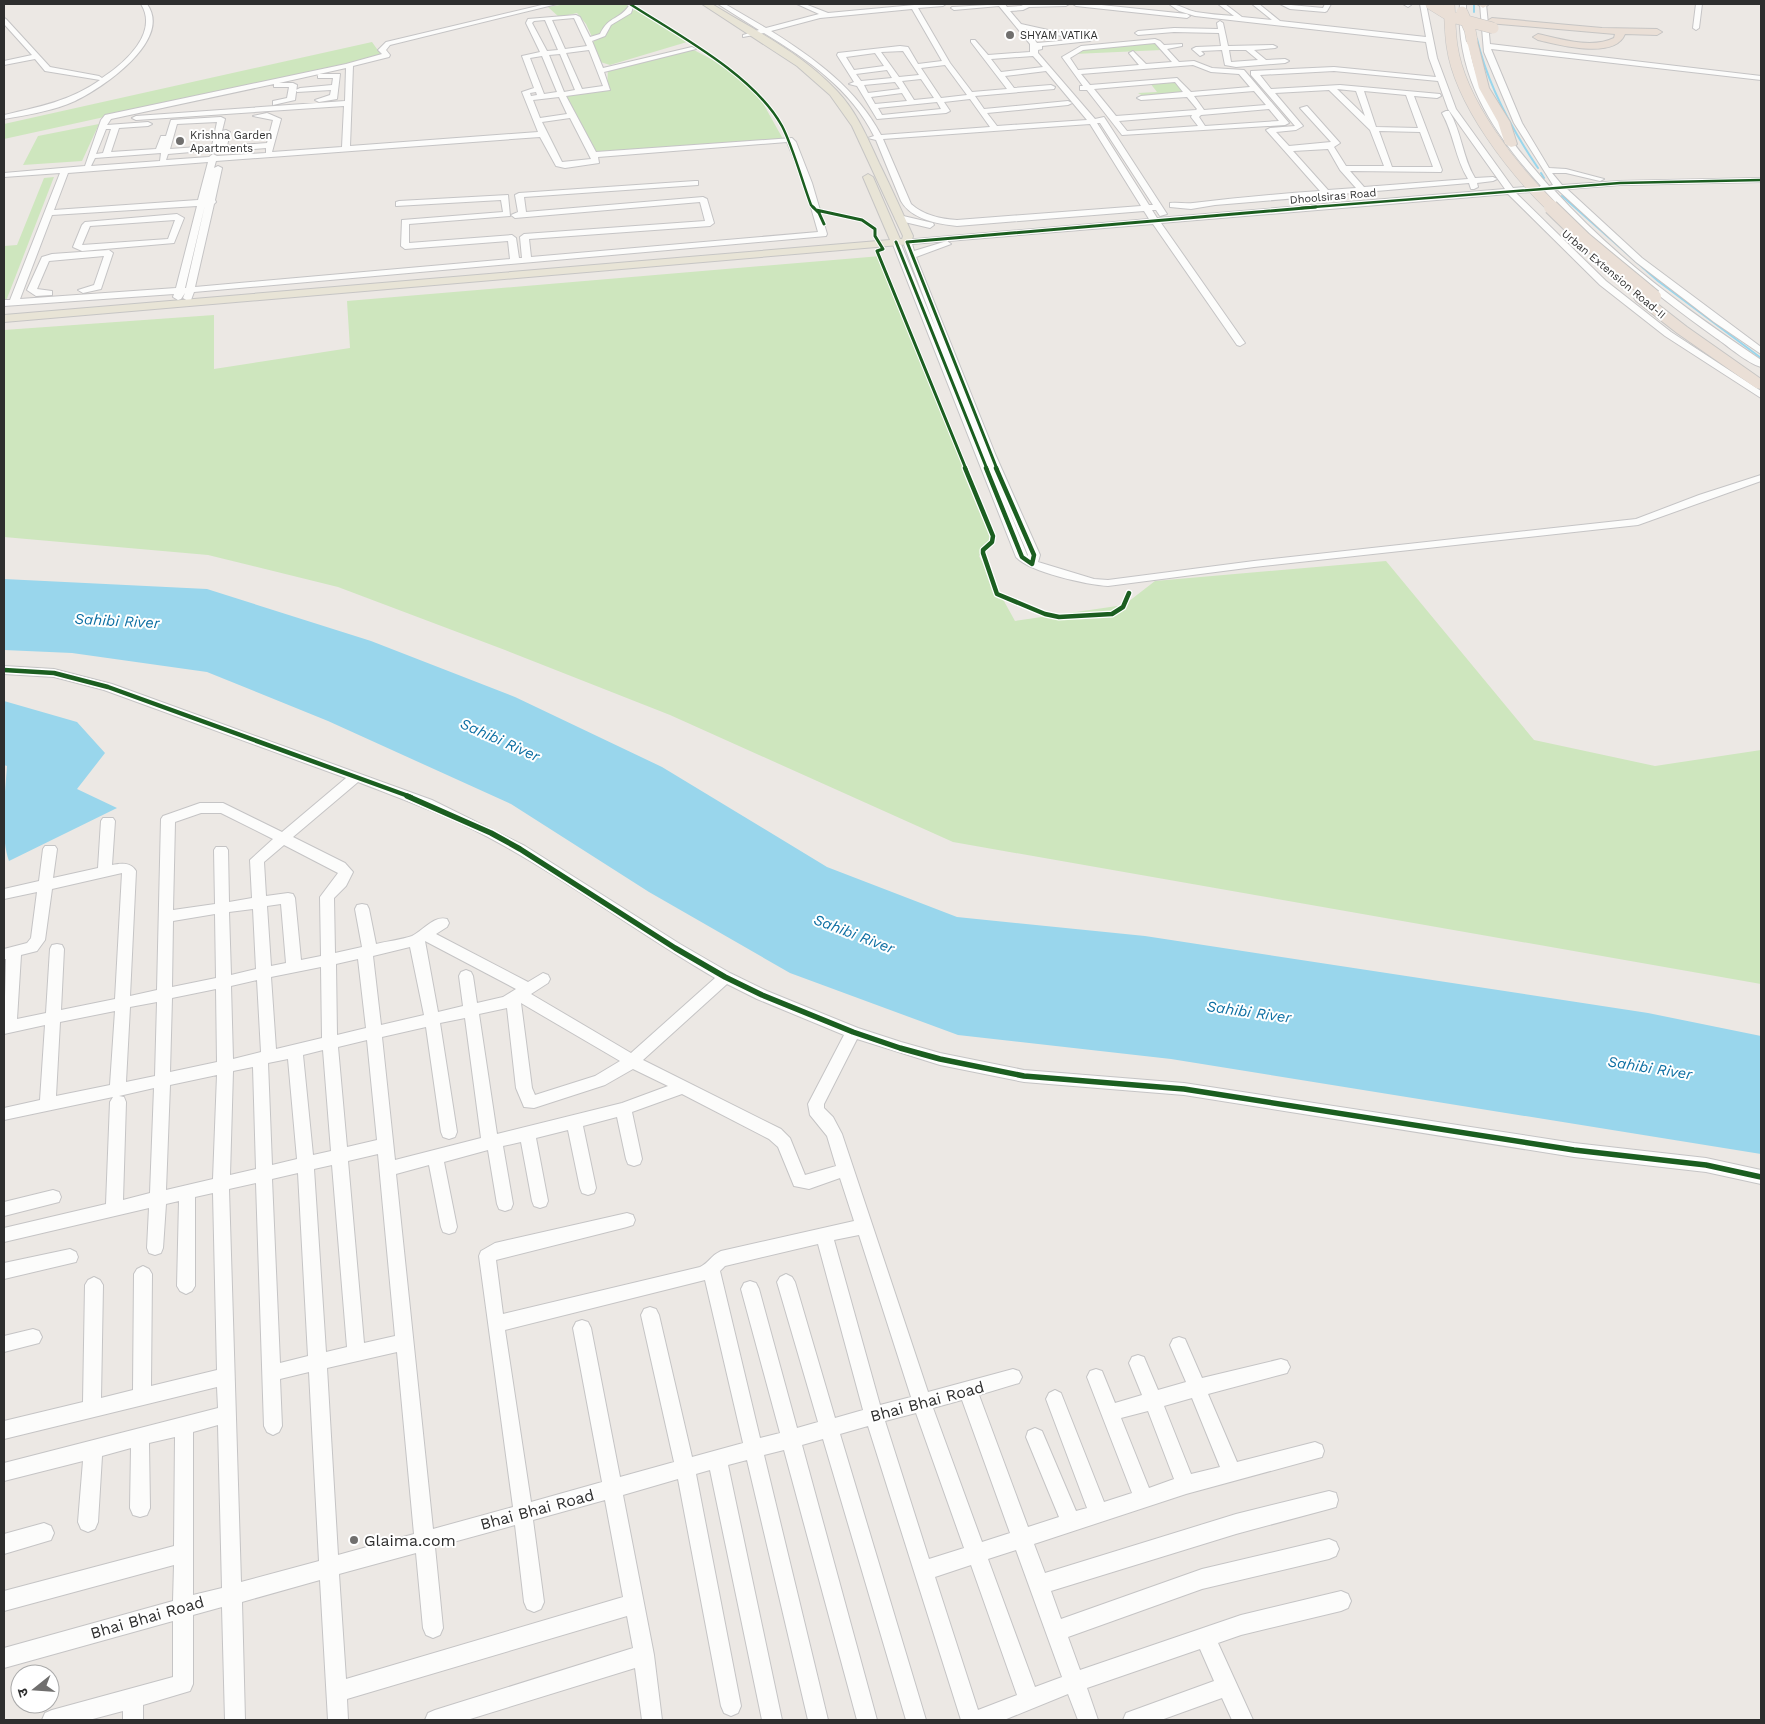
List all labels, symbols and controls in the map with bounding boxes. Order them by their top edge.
marker: SHYAM VATIKA [1004,29,1016,41]
place label: SHYAM VATIKA [1020,29,1098,42]
place label: Krishna Garden Apartments [190,129,272,155]
marker: Krishna Garden Apartments [174,135,186,147]
street label: Dhoolsiras Road [1289,186,1377,207]
street label: Urban Extension Road-II [1559,227,1668,322]
water label: Sahibi River [74,610,161,632]
water label: Sahibi River [457,714,544,766]
water label: Sahibi River [811,910,898,958]
water label: Sahibi River [1206,997,1294,1027]
water label: Sahibi River [1606,1052,1695,1084]
street label: Bhai Bhai Road [868,1377,986,1426]
street label: Bhai Bhai Road [478,1485,596,1534]
place label: Glaima.com [364,1531,456,1550]
marker: Glaima.com [348,1534,360,1546]
street label: Bhai Bhai Road [88,1592,206,1643]
north arrow [10,1664,60,1714]
text: उ [13,1686,31,1699]

